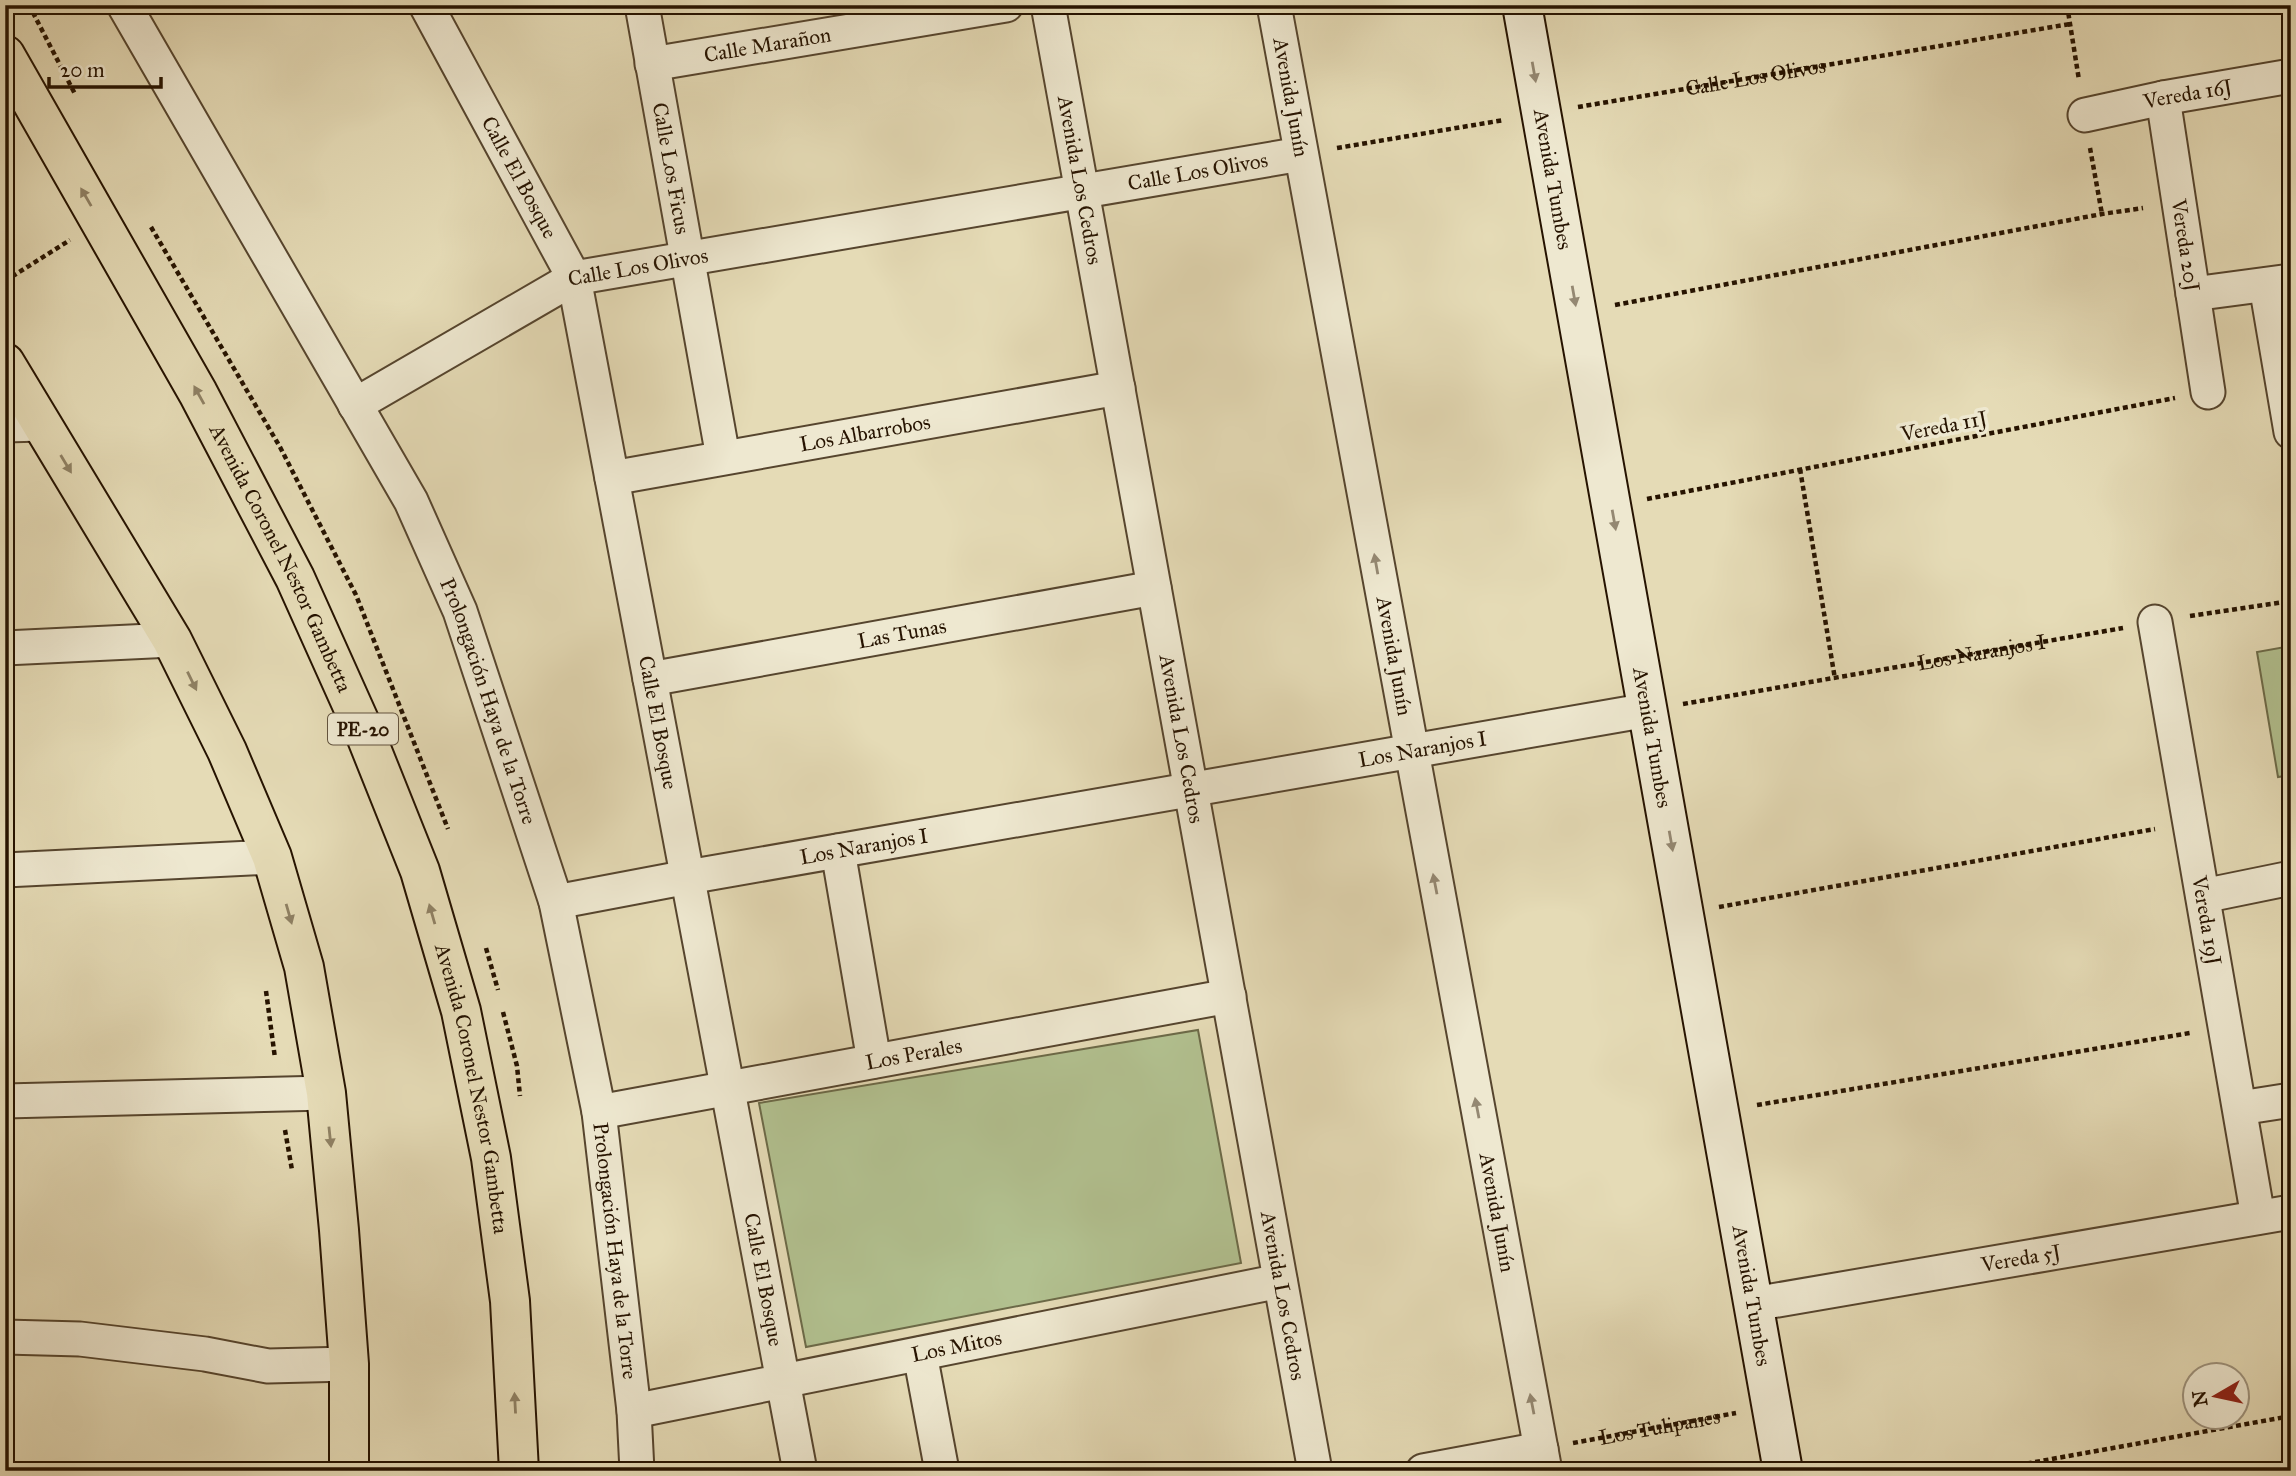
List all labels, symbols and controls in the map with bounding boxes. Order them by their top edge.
street label: Calle Marañon [702,21,833,68]
street label: Avenida Junín [1267,35,1315,159]
scale bar [49,46,161,90]
street label: Calle Los Olivos [1683,52,1828,102]
text: 20 m [60,57,105,83]
one-way arrow [1529,62,1540,84]
street label: Vereda 16J [2140,73,2235,115]
street label: Avenida Los Cedros [1052,93,1108,267]
street label: Calle Los Ficus [647,100,696,236]
street label: Avenida Tumbes [1528,106,1578,252]
street label: Calle El Bosque [476,112,563,243]
street label: Calle Los Olivos [1126,147,1270,196]
one-way arrow [80,187,92,207]
street label: Vereda 20J [2165,196,2206,294]
street label: Calle Los Olivos [566,242,710,292]
one-way arrow [1569,285,1580,307]
one-way arrow [193,385,204,405]
street label: Vereda 11J [1898,405,1990,447]
street label: Los Albarrobos [798,409,932,457]
street label: Avenida Coronel Nestor Gambetta [203,419,358,696]
one-way arrow [60,454,72,473]
one-way arrow [1609,509,1620,531]
one-way arrow [1371,553,1382,575]
street label: Prolongación Haya de la Torre [434,574,543,828]
street label: Avenida Junín [1370,593,1418,718]
street label: Las Tunas [855,613,948,654]
street label: Los Naranjos I [1915,629,2048,676]
street label: Avenida Los Cedros [1153,651,1210,825]
street label: Calle El Bosque [633,654,684,792]
street label: Avenida Tumbes [1627,664,1678,810]
one-way arrow [187,671,198,691]
road number: PE-20 [328,714,398,744]
street label: Los Naranjos I [1356,725,1489,773]
street label: Los Naranjos I [798,822,930,870]
one-way arrow [1666,830,1677,852]
one-way arrow [1430,873,1441,895]
street label: Vereda 19J [2186,873,2227,968]
one-way arrow [284,903,294,924]
one-way arrow [427,903,437,924]
street label: Avenida Coronel Nestor Gambetta [429,940,514,1235]
street label: Los Perales [863,1032,964,1076]
one-way arrow [1471,1097,1482,1119]
street label: Prolongación Haya de la Torre [587,1121,643,1381]
one-way arrow [325,1126,336,1148]
street label: Avenida Junín [1473,1150,1521,1274]
street label: Avenida Los Cedros [1255,1208,1311,1382]
street label: Calle El Bosque [738,1211,789,1349]
street label: Avenida Tumbes [1726,1222,1777,1368]
street label: Vereda 5J [1978,1239,2064,1278]
street label: Los Mitos [909,1324,1004,1368]
north arrow [2180,1360,2250,1430]
text: N [2187,1389,2212,1408]
one-way arrow [510,1391,521,1413]
one-way arrow [1526,1393,1537,1415]
street label: Los Tulipanes [1597,1403,1722,1451]

